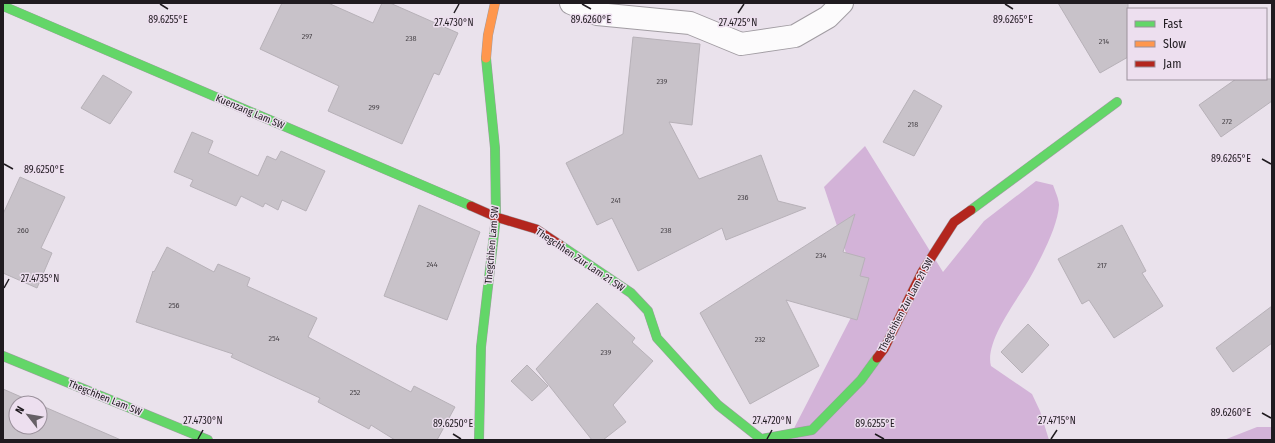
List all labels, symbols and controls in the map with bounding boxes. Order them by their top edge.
legend [1127,8,1267,80]
text: 89.6255°E [148,14,188,26]
text: 89.6260°E [571,14,612,26]
text: 89.6265°E [993,14,1033,26]
text: 27.4730°N [434,17,474,29]
text: 27.4725°N [719,17,757,29]
text: Fast [1163,17,1182,31]
house number: 297 [302,32,313,41]
house number: 238 [405,34,417,43]
house number: 214 [1099,37,1109,46]
text: Slow [1163,37,1186,51]
text: Jam [1163,57,1181,71]
house number: 239 [657,77,668,86]
street label: Kuenzang Lam SW [214,92,287,132]
house number: 299 [368,103,380,112]
house number: 272 [1222,117,1233,126]
house number: 218 [908,120,918,129]
text: 89.6265°E [1211,153,1251,165]
text: 89.6250°E [24,164,64,176]
house number: 236 [737,193,749,202]
house number: 241 [611,196,621,205]
street label: Thegchhen Lam SW [483,205,501,285]
house number: 260 [17,226,29,235]
street label: Thegchhen Zur Lam 21 SW [533,226,627,294]
house number: 238 [660,226,672,235]
house number: 234 [816,251,827,260]
street label: Thegchhen Zur Lam 21 SW [876,256,936,354]
house number: 244 [426,260,438,269]
house number: 217 [1097,261,1108,270]
text: 27.4735°N [21,273,59,285]
house number: 256 [168,301,180,310]
house number: 254 [268,334,280,343]
house number: 232 [755,335,766,344]
house number: 239 [601,348,612,357]
street label: Thegchhen Lam SW [66,378,144,418]
house number: 252 [350,388,361,397]
north arrow [8,395,48,435]
text: N [13,404,27,416]
text: 89.6260°E [1211,407,1252,419]
text: 27.4730°N [183,415,223,427]
text: 27.4720°N [752,415,792,427]
text: 27.4715°N [1038,415,1076,427]
text: 89.6250°E [433,418,473,430]
text: 89.6255°E [855,418,895,430]

